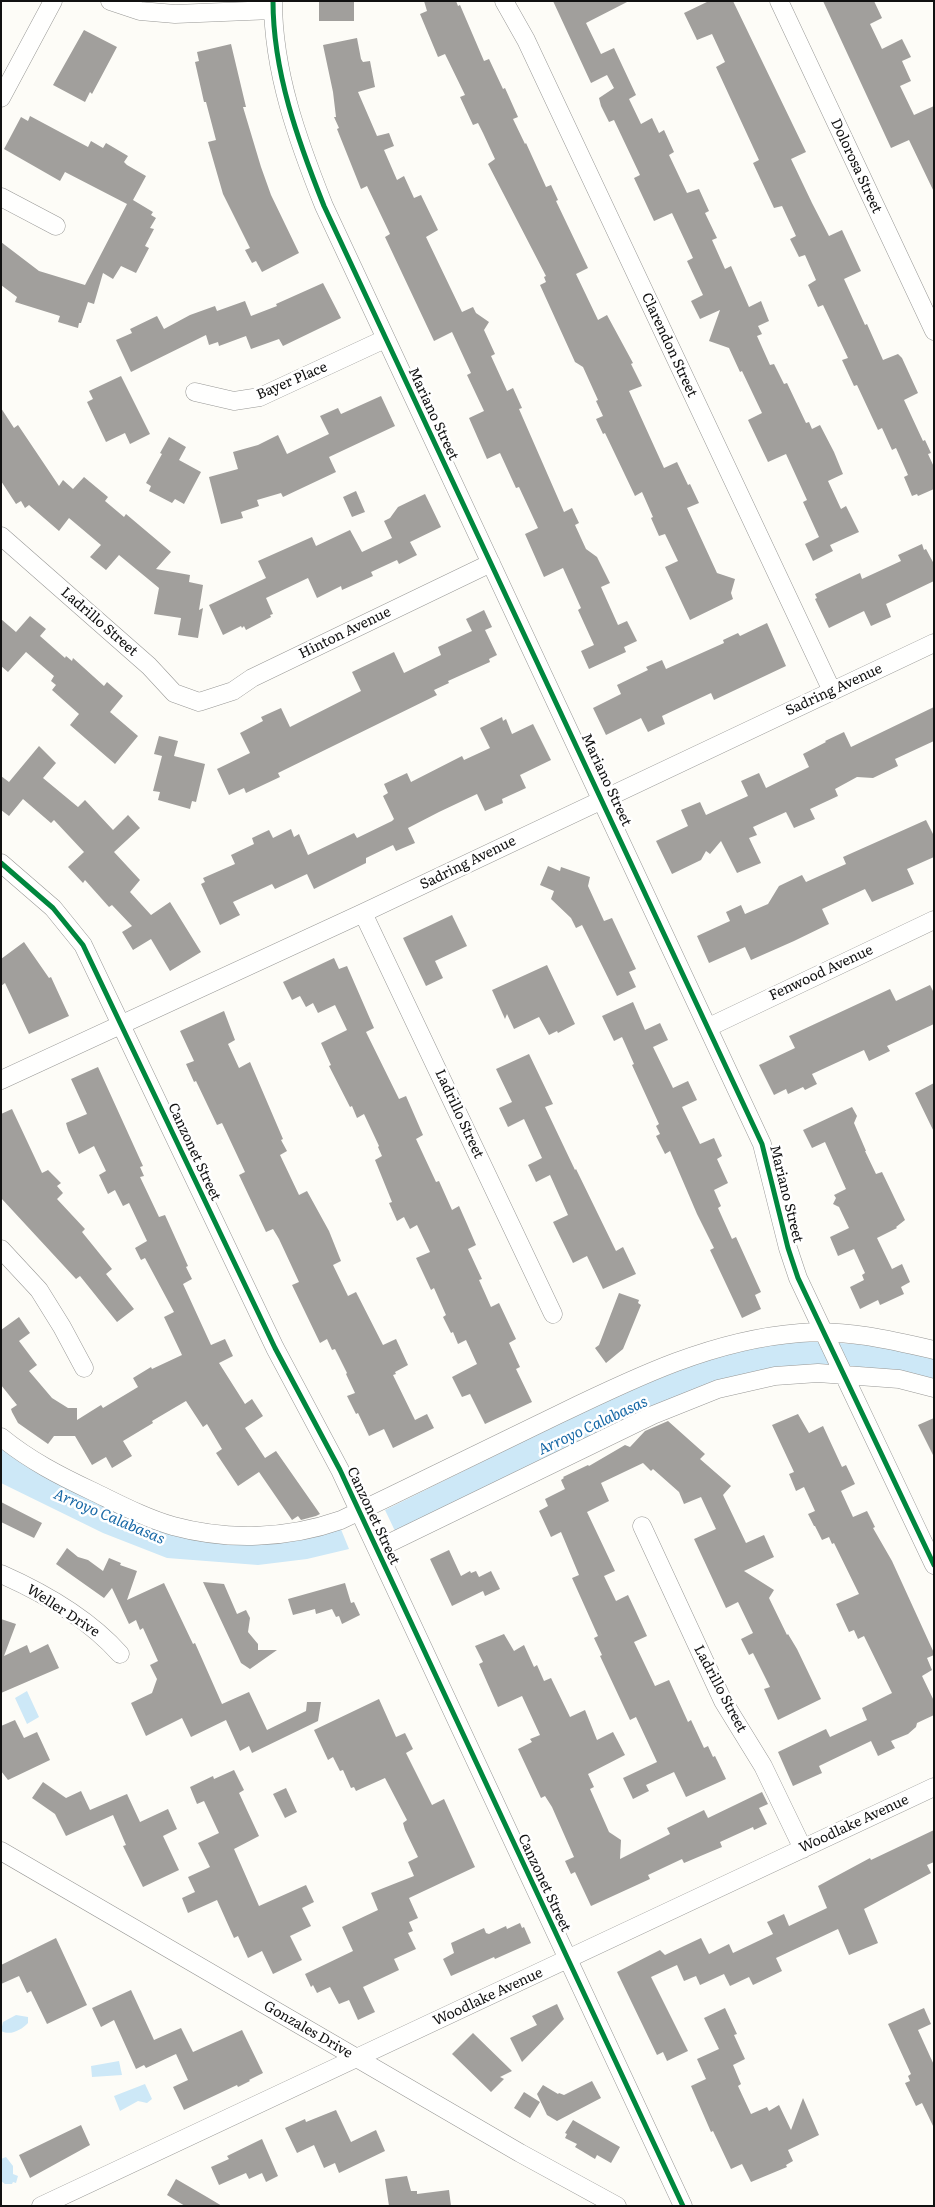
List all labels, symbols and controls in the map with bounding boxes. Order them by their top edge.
street label: Dolorosa Street [827,116,885,216]
street label: Clarendon Street [637,290,701,400]
street label: Bayer Place [254,359,330,403]
street label: Mariano Street [404,365,462,463]
street label: Ladrillo Street [57,584,141,660]
street label: Hinton Avenue [296,604,394,662]
street label: Sadring Avenue [783,660,885,720]
street label: Mariano Street [577,731,635,829]
street label: Sadring Avenue [417,833,519,893]
street label: Fenwood Avenue [766,942,876,1004]
street label: Ladrillo Street [431,1067,487,1161]
street label: Canzonet Street [164,1100,224,1204]
street label: Mariano Street [766,1143,806,1245]
water label: Arroyo Calabasas [535,1393,651,1459]
street label: Canzonet Street [343,1464,403,1568]
water label: Arroyo Calabasas [51,1485,167,1549]
street label: Weller Drive [23,1581,103,1641]
street label: Ladrillo Street [690,1642,750,1736]
street label: Woodlake Avenue [797,1791,911,1857]
street label: Canzonet Street [514,1831,574,1935]
street label: Woodlake Avenue [431,1964,545,2030]
street label: Gonzales Drive [261,1998,355,2062]

